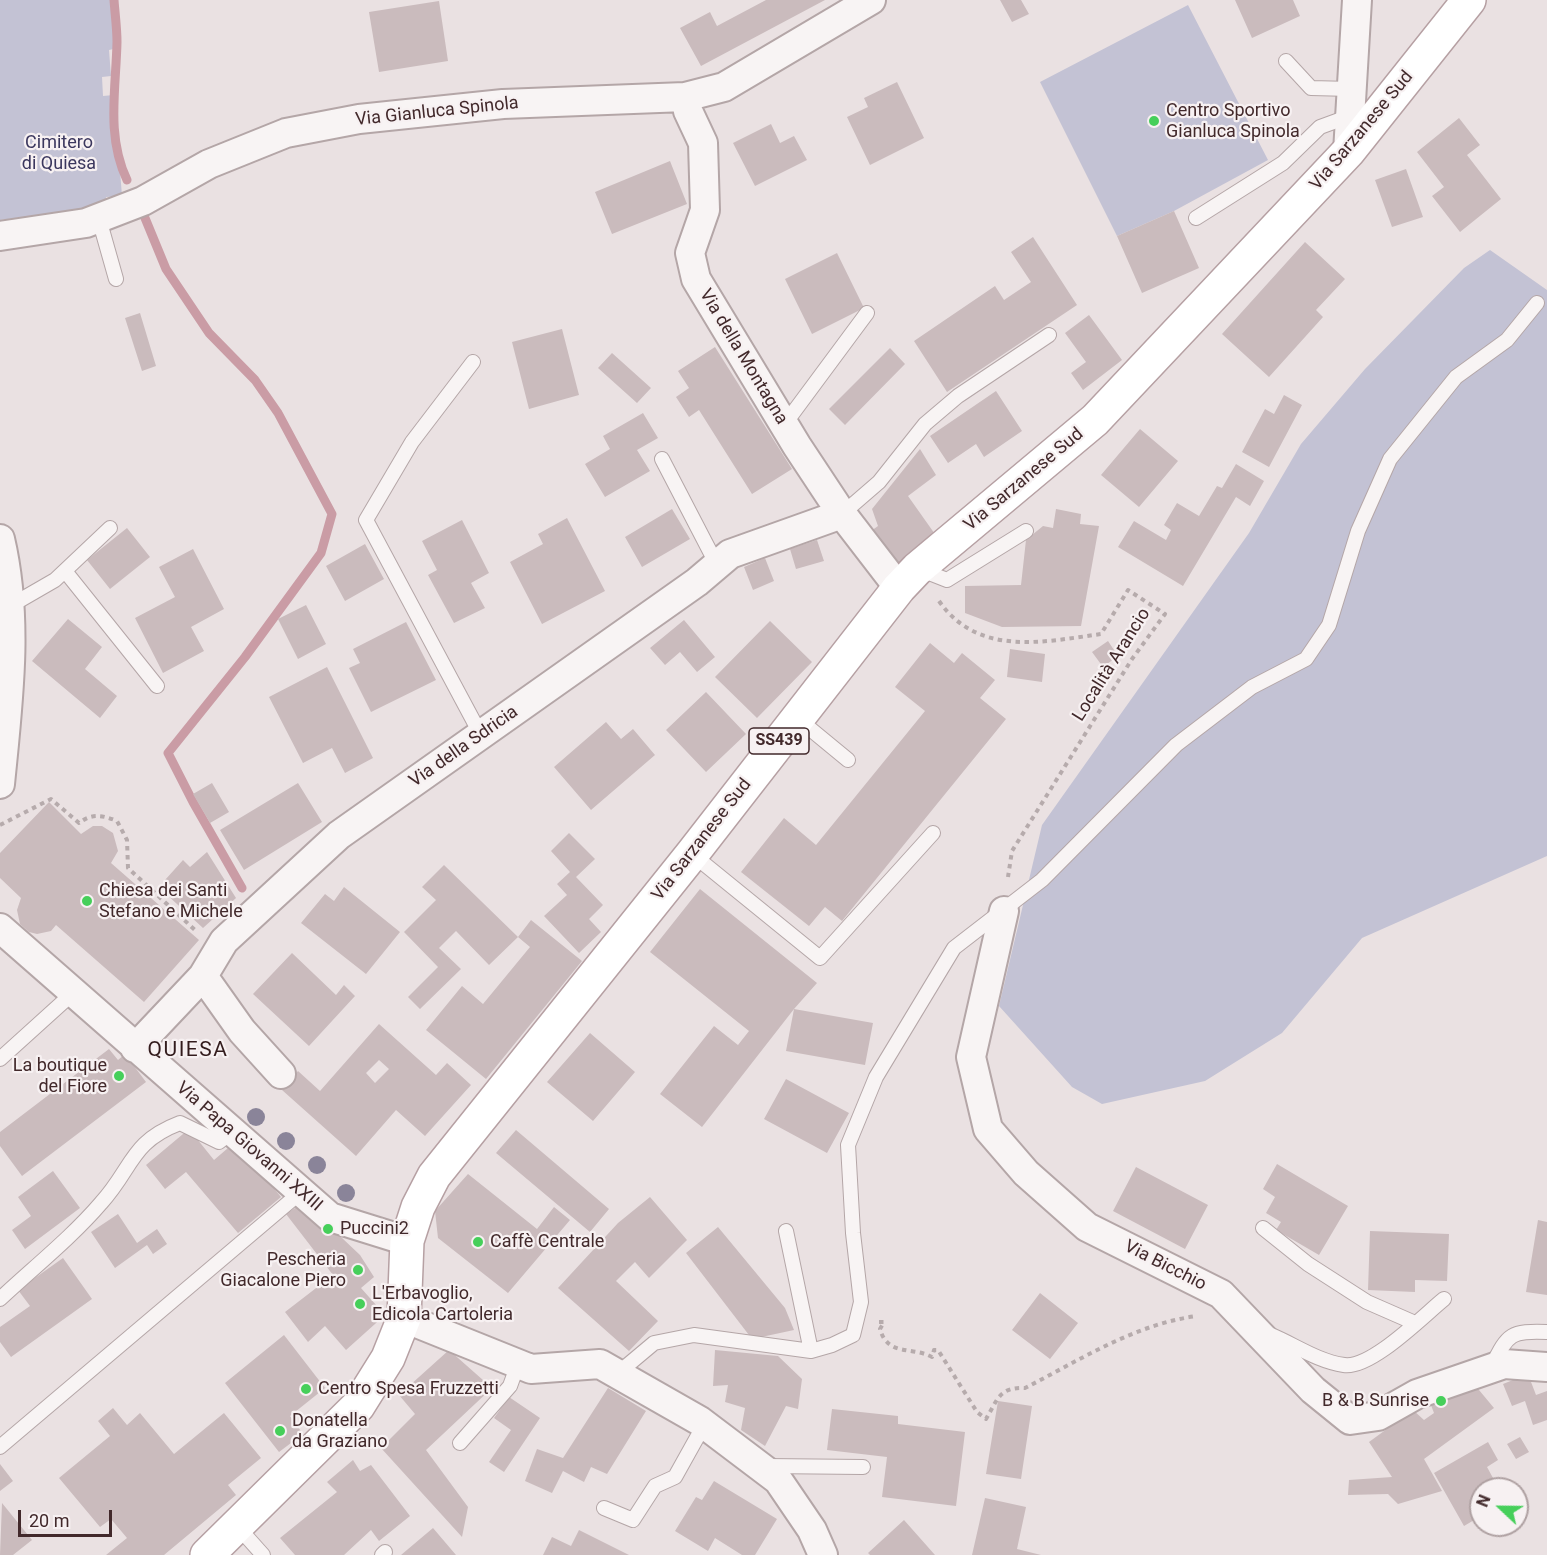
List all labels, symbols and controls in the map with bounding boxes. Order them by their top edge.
street label: Via Sarzanese Sud [1306,67,1418,195]
street label: Via Gianluca Spinola [354,93,520,131]
place label: Centro Sportivo Gianluca Spinola [1166,100,1300,142]
marker: Centro Sportivo Gianluca Spinola [1147,114,1161,128]
park label: Cimitero di Quiesa [22,132,96,174]
street label: Via della Montagna [694,285,792,429]
street label: Via Sarzanese Sud [960,424,1088,536]
street label: Località Arancio [1069,604,1155,726]
street label: Via della Sdricia [406,702,522,792]
road number: SS439 [749,728,809,754]
street label: Via Sarzanese Sud [648,775,756,905]
place label: Chiesa dei Santi Stefano e Michele [99,880,243,922]
marker: Chiesa dei Santi Stefano e Michele [80,894,94,908]
district label: QUIESA [148,1038,228,1064]
place label: La boutique del Fiore [13,1055,107,1098]
marker: La boutique del Fiore [112,1069,126,1083]
street label: Via Papa Giovanni XXIII [171,1078,327,1216]
place label: Puccini2 [340,1218,409,1240]
marker: Puccini2 [321,1222,335,1236]
place label: Caffè Centrale [490,1231,604,1253]
marker: Caffè Centrale [471,1235,485,1249]
street label: Via Bicchio [1120,1236,1210,1296]
place label: Pescheria Giacalone Piero [220,1249,346,1292]
marker: Pescheria Giacalone Piero [351,1263,365,1277]
place label: L'Erbavoglio, Edicola Cartoleria [372,1283,513,1326]
marker: L'Erbavoglio, Edicola Cartoleria [353,1297,367,1311]
place label: Centro Spesa Fruzzetti [318,1378,499,1400]
marker: Centro Spesa Fruzzetti [299,1382,313,1396]
place label: B & B Sunrise [1322,1390,1429,1412]
marker: B & B Sunrise [1434,1394,1448,1408]
place label: Donatella da Graziano [292,1410,388,1452]
marker: Donatella da Graziano [273,1424,287,1438]
north arrow [1469,1477,1529,1537]
text: N [1473,1492,1495,1510]
scale bar [21,1498,116,1536]
text: 20 m [29,1510,69,1531]

